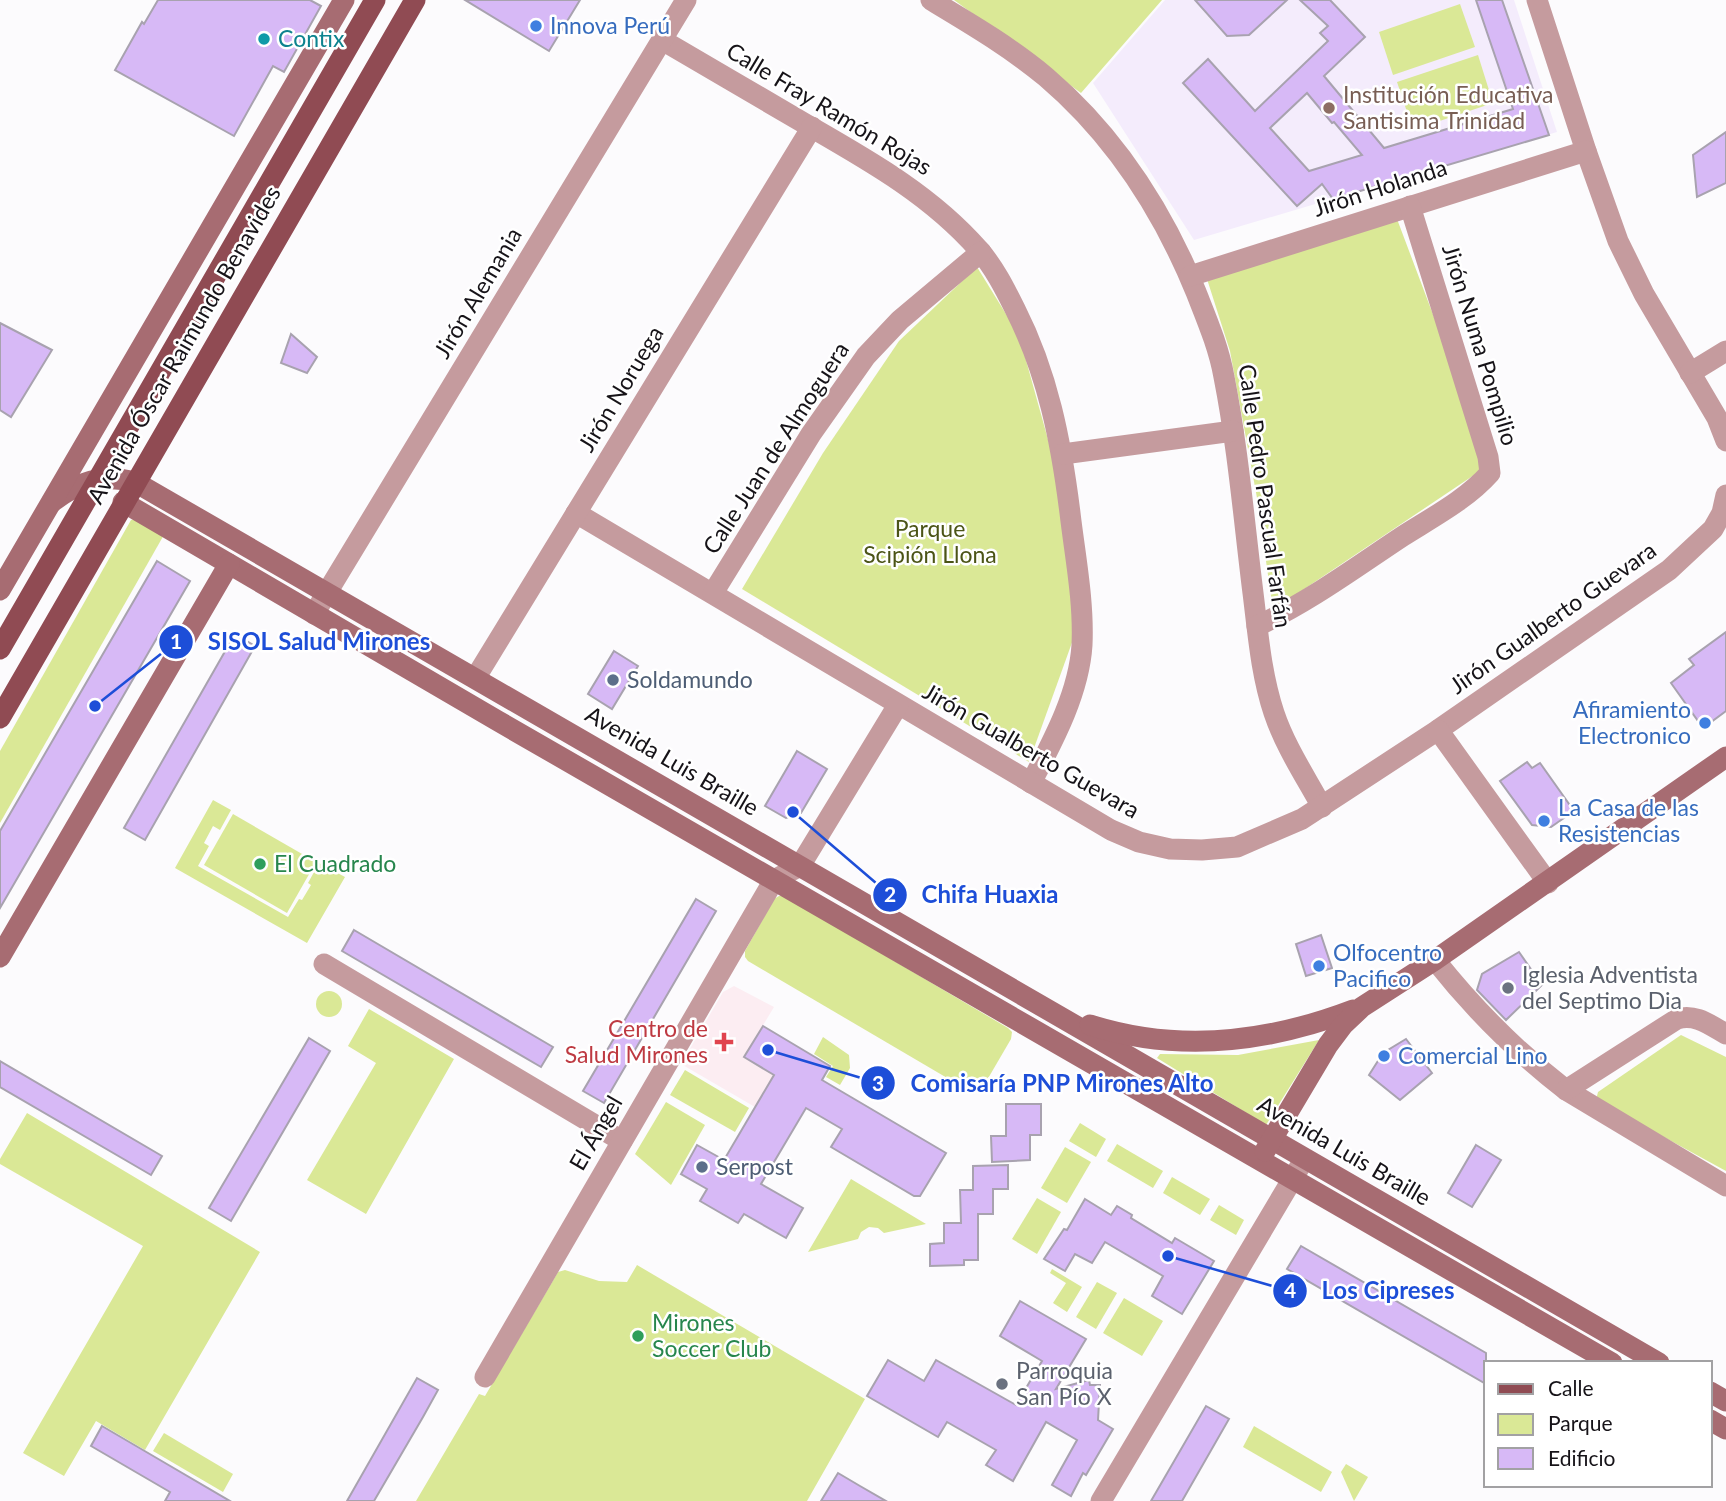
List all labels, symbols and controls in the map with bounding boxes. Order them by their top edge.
place label: Innova Perú [550,11,670,39]
marker: Innova Perú [528,18,544,34]
place label: Contix [278,24,345,52]
marker: Contix [256,31,272,47]
street label: Calle Fray Ramón Rojas [722,36,937,180]
place label: Institución Educativa Santisima Trinidad [1343,80,1554,134]
marker: Institución Educativa Santisima Trinidad [1321,100,1337,116]
street label: Jirón Holanda [1309,152,1450,222]
street label: Avenida Óscar Raimundo Benavides [80,181,286,508]
street label: Jirón Alemania [427,222,527,363]
street label: Jirón Numa Pompilio [1437,241,1525,449]
street label: Jirón Noruega [572,321,669,456]
street label: Calle Juan de Almoguera [696,336,854,559]
street label: Calle Pedro Pascual Farfán [1234,362,1298,629]
park label: Parque Scipión Llona [863,514,997,568]
street label: Jirón Gualberto Guevara [1444,535,1661,699]
callout: SISOL Salud Mirones [158,619,444,664]
text: SISOL Salud Mirones [208,626,430,655]
text: 1 [170,628,182,653]
place label: Soldamundo [627,665,753,693]
marker: Soldamundo [605,672,621,688]
street label: Jirón Gualberto Guevara [918,677,1145,824]
place label: Afiramiento Electronico [1573,695,1691,749]
street label: Avenida Luis Braille [581,699,764,821]
marker: Afiramiento Electronico [1697,715,1713,731]
place label: La Casa de las Resistencias [1558,793,1699,847]
marker: La Casa de las Resistencias [1536,813,1552,829]
place label: El Cuadrado [274,849,396,877]
marker: El Cuadrado [252,856,268,872]
callout: Chifa Huaxia [873,873,1073,918]
text: Chifa Huaxia [922,879,1058,908]
text: 2 [884,881,896,906]
place label: Olfocentro Pacifico [1333,938,1442,992]
marker: Olfocentro Pacifico [1311,958,1327,974]
place label: Iglesia Adventista del Septimo Dia [1522,960,1698,1014]
marker: Iglesia Adventista del Septimo Dia [1500,980,1516,996]
place label: Centro de Salud Mirones [565,1014,708,1068]
marker: Centro de Salud Mirones [714,1032,734,1052]
place label: Comercial Lino [1398,1041,1548,1069]
marker: Comercial Lino [1376,1048,1392,1064]
callout: Comisaría PNP Mirones Alto [860,1061,1228,1106]
text: Comisaría PNP Mirones Alto [911,1068,1213,1097]
text: 3 [872,1070,884,1095]
street label: Avenida Luis Braille [1253,1089,1436,1211]
street label: El Ángel [563,1090,628,1175]
place label: Serpost [716,1152,794,1180]
marker: Serpost [694,1159,710,1175]
callout: Los Cipreses [1273,1268,1469,1313]
text: Los Cipreses [1322,1275,1454,1304]
text: 4 [1284,1277,1296,1302]
place label: Mirones Soccer Club [652,1308,771,1362]
marker: Mirones Soccer Club [630,1328,646,1344]
place label: Parroquia San Pío X [1016,1356,1113,1410]
legend [1484,1361,1712,1487]
text: Calle [1548,1375,1593,1400]
marker: Parroquia San Pío X [994,1376,1010,1392]
text: Parque [1548,1410,1613,1435]
text: Edificio [1548,1445,1616,1470]

